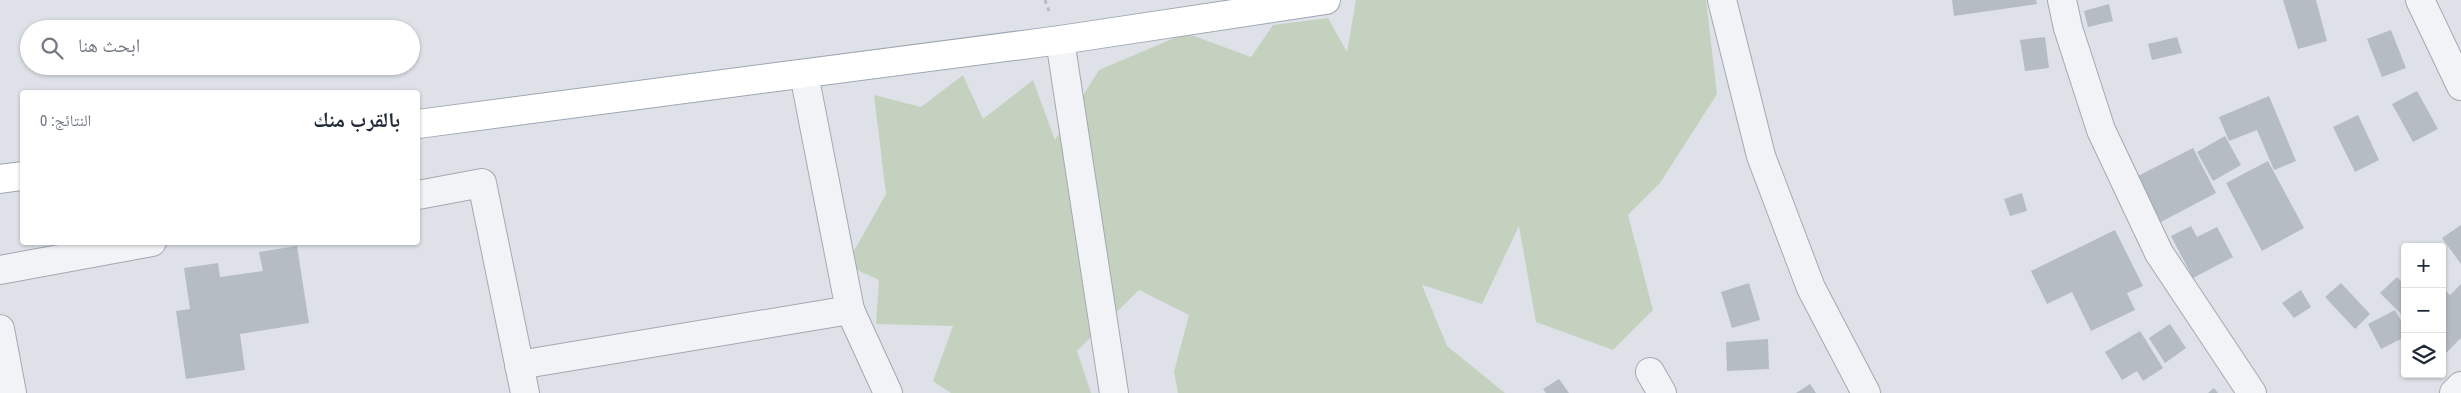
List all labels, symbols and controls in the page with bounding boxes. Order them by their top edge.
search box [20,20,420,75]
text: ابحث هنا [78,32,140,58]
icon: search [38,34,66,62]
text: بالقرب منك [313,105,400,134]
text: النتائج: 0 [40,109,91,131]
map controls [2401,243,2446,378]
button: + [2401,243,2446,288]
button: − [2401,288,2446,333]
button: layers [2401,333,2446,378]

